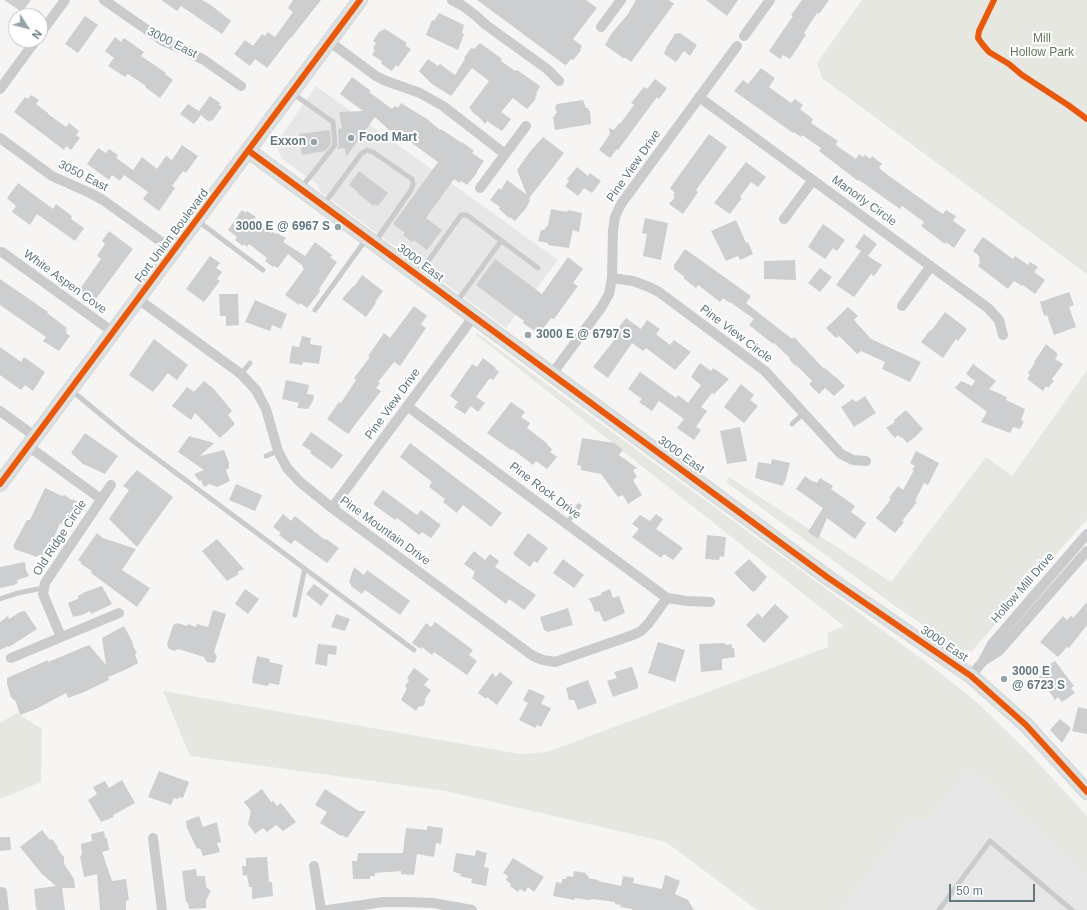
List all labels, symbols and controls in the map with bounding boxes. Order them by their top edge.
north arrow [8,8,48,48]
street label: 3000 East [145,24,199,62]
text: N [30,28,44,41]
park label: Mill Hollow Park [1010,32,1074,60]
street label: Pine View Drive [604,127,664,205]
place label: Food Mart [359,131,417,145]
marker: Food Mart [346,133,356,143]
place label: Exxon [270,135,306,149]
marker: Exxon [309,137,319,147]
street label: 3050 East [56,157,110,195]
street label: Manorly Circle [829,173,899,229]
street label: Fort Union Boulevard [132,186,212,286]
place label: 3000 E @ 6967 S [236,220,330,234]
marker: 3000 E @ 6967 S [333,222,343,232]
street label: 3000 East [394,241,446,285]
street label: White Aspen Cove [21,247,109,317]
street label: Pine View Circle [697,302,775,366]
place label: 3000 E @ 6797 S [536,328,630,342]
marker: 3000 E @ 6797 S [523,330,533,340]
street label: Pine View Drive [362,366,424,442]
street label: 3000 East [655,433,707,477]
street label: Pine Rock Drive [506,459,584,523]
street label: Pine Mountain Drive [337,493,433,569]
street label: Old Ridge Circle [30,497,90,579]
street label: Hollow Mill Drive [988,550,1058,626]
street label: 3000 East [918,623,970,665]
place label: 3000 E @ 6723 S [1012,665,1065,693]
marker: 3000 E @ 6723 S [999,674,1009,684]
scale bar [951,876,1037,902]
text: 50 m [956,884,983,898]

